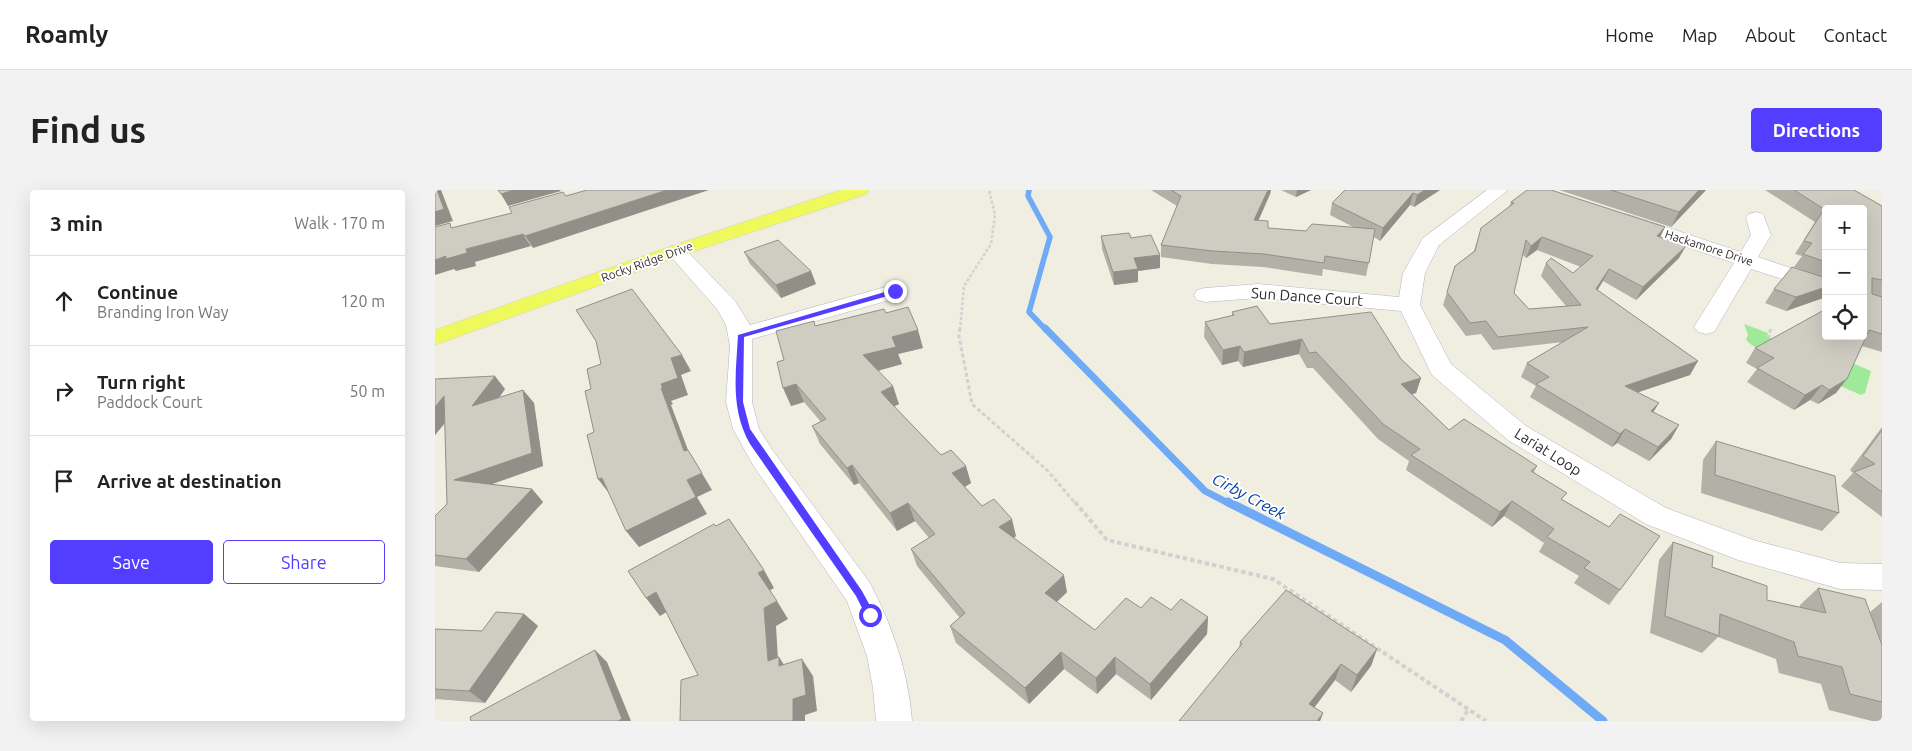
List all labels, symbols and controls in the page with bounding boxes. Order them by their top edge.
text: Roamly [25,21,108,48]
text: Home [1605,25,1654,45]
text: Map [1682,25,1717,45]
text: About [1745,25,1795,45]
text: Contact [1823,25,1887,45]
button: Directions [1751,108,1882,152]
text: Find us [30,110,146,150]
map controls [1822,205,1867,340]
button: + [1822,205,1867,250]
text: 3 min [50,211,103,235]
text: Walk · 170 m [294,214,385,232]
street label: Hackamore Drive [1663,227,1755,268]
street label: Rocky Ridge Drive [599,239,695,284]
button: − [1822,250,1867,295]
route end [884,280,907,303]
text: Continue [97,281,178,303]
street label: Sun Dance Court [1251,284,1364,309]
icon: ahead [50,287,78,315]
text: 120 m [340,292,385,310]
button: locate [1822,295,1867,340]
text: Branding Iron Way [97,303,229,321]
text: Turn right [97,371,185,393]
icon: right [50,377,78,405]
text: 50 m [349,382,385,400]
text: Paddock Court [97,393,203,411]
street label: Lariat Loop [1512,424,1585,479]
icon: arrive [50,467,78,495]
water label: Cirby Creek [1209,469,1289,523]
text: Arrive at destination [97,470,282,492]
button: Save [50,540,213,584]
button: Share [223,540,385,584]
route start [859,604,882,627]

